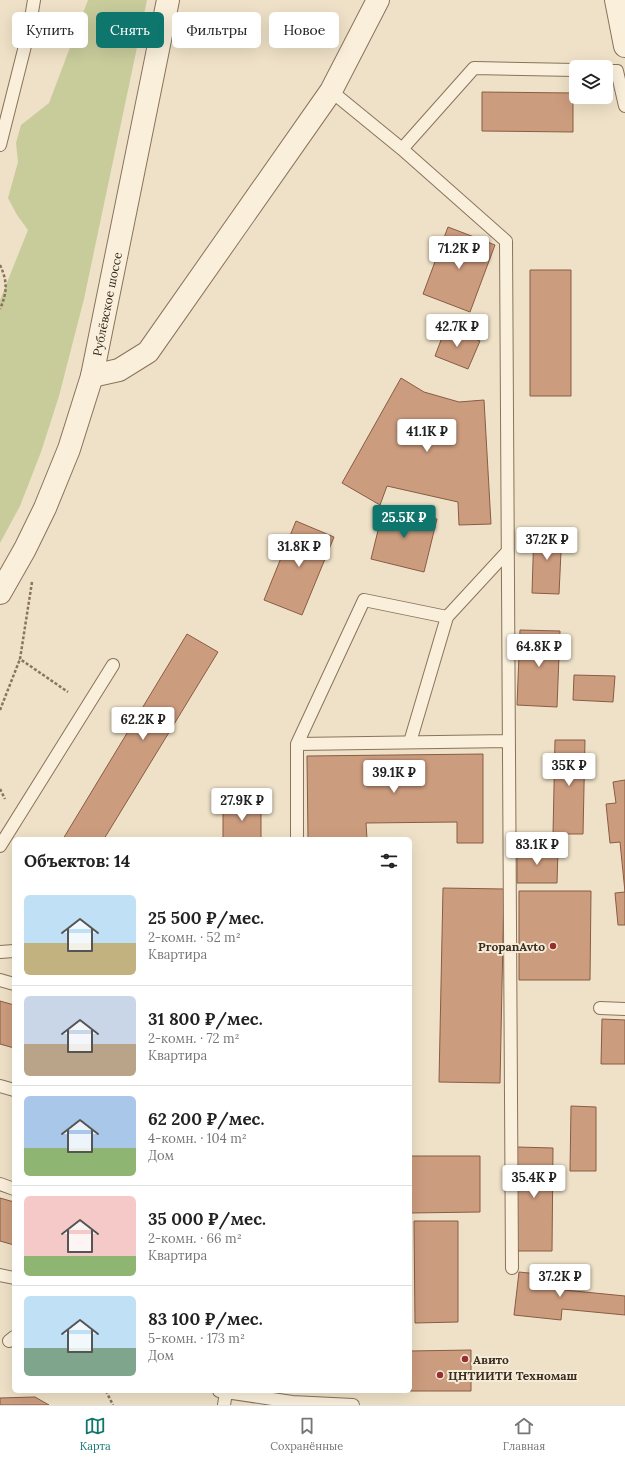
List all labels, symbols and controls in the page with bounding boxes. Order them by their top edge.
chip: Купить [12,12,88,48]
chip: Снять [96,12,164,48]
chip: Фильтры [172,12,261,48]
chip: Новое [269,12,339,48]
map controls [569,60,613,104]
button: layers [569,60,613,104]
pin: 71.2K ₽ [422,236,496,270]
text: 71.2K ₽ [438,240,480,257]
street label: Рублёвское шоссе [89,250,124,357]
pin: 42.7K ₽ [420,314,494,348]
text: 42.7K ₽ [435,318,479,335]
pin: 41.1K ₽ [390,419,464,453]
text: 41.1K ₽ [406,423,448,440]
pin: 25.5K ₽ [367,505,441,539]
text: 25.5K ₽ [382,509,426,526]
pin: 37.2K ₽ [510,527,584,561]
text: 37.2K ₽ [525,531,569,548]
pin: 31.8K ₽ [262,534,336,568]
text: 31.8K ₽ [277,538,321,555]
pin: 64.8K ₽ [502,634,576,668]
text: 64.8K ₽ [516,638,562,655]
pin: 62.2K ₽ [106,707,180,741]
text: 62.2K ₽ [120,711,166,728]
pin: 35K ₽ [541,753,597,787]
text: 35K ₽ [551,757,587,774]
pin: 39.1K ₽ [357,760,431,794]
text: 39.1K ₽ [372,764,416,781]
pin: 27.9K ₽ [205,788,279,822]
text: 27.9K ₽ [220,792,264,809]
pin: 83.1K ₽ [500,832,574,866]
text: 83.1K ₽ [515,836,559,853]
text: Объектов: 14 [24,850,130,872]
icon: filters [378,850,400,872]
text: 25 500 ₽/мес. [148,907,264,929]
icon: home [56,911,104,959]
text: 2-комн. · 52 m² [148,929,241,946]
place label: PropanAvto [478,939,545,954]
marker: PropanAvto [548,941,558,951]
text: Квартира [148,946,207,963]
text: 31 800 ₽/мес. [148,1008,263,1030]
icon: home [56,1012,104,1060]
text: 2-комн. · 72 m² [148,1030,240,1047]
text: Квартира [148,1047,207,1064]
text: 62 200 ₽/мес. [148,1108,264,1130]
icon: home [56,1112,104,1160]
text: 4-комн. · 104 m² [148,1130,247,1147]
text: Дом [148,1147,174,1164]
pin: 35.4K ₽ [497,1165,571,1199]
text: 35.4K ₽ [511,1169,557,1186]
text: 35 000 ₽/мес. [148,1208,266,1230]
icon: home [56,1212,104,1260]
text: 2-комн. · 66 m² [148,1230,242,1247]
text: Квартира [148,1247,207,1264]
pin: 37.2K ₽ [523,1264,597,1298]
text: 37.2K ₽ [538,1268,582,1285]
text: 83 100 ₽/мес. [148,1308,263,1330]
icon: home [56,1312,104,1360]
text: 5-комн. · 173 m² [148,1330,245,1347]
text: Дом [148,1347,174,1364]
place label: Авито [473,1352,509,1367]
marker: Авито [460,1354,470,1364]
place label: ЦНТИИТИ Техномаш [448,1368,578,1383]
marker: ЦНТИИТИ Техномаш [435,1370,445,1380]
tab: Карта [80,1415,111,1453]
tab: Сохранённые [270,1415,343,1453]
tab: Главная [503,1415,545,1453]

